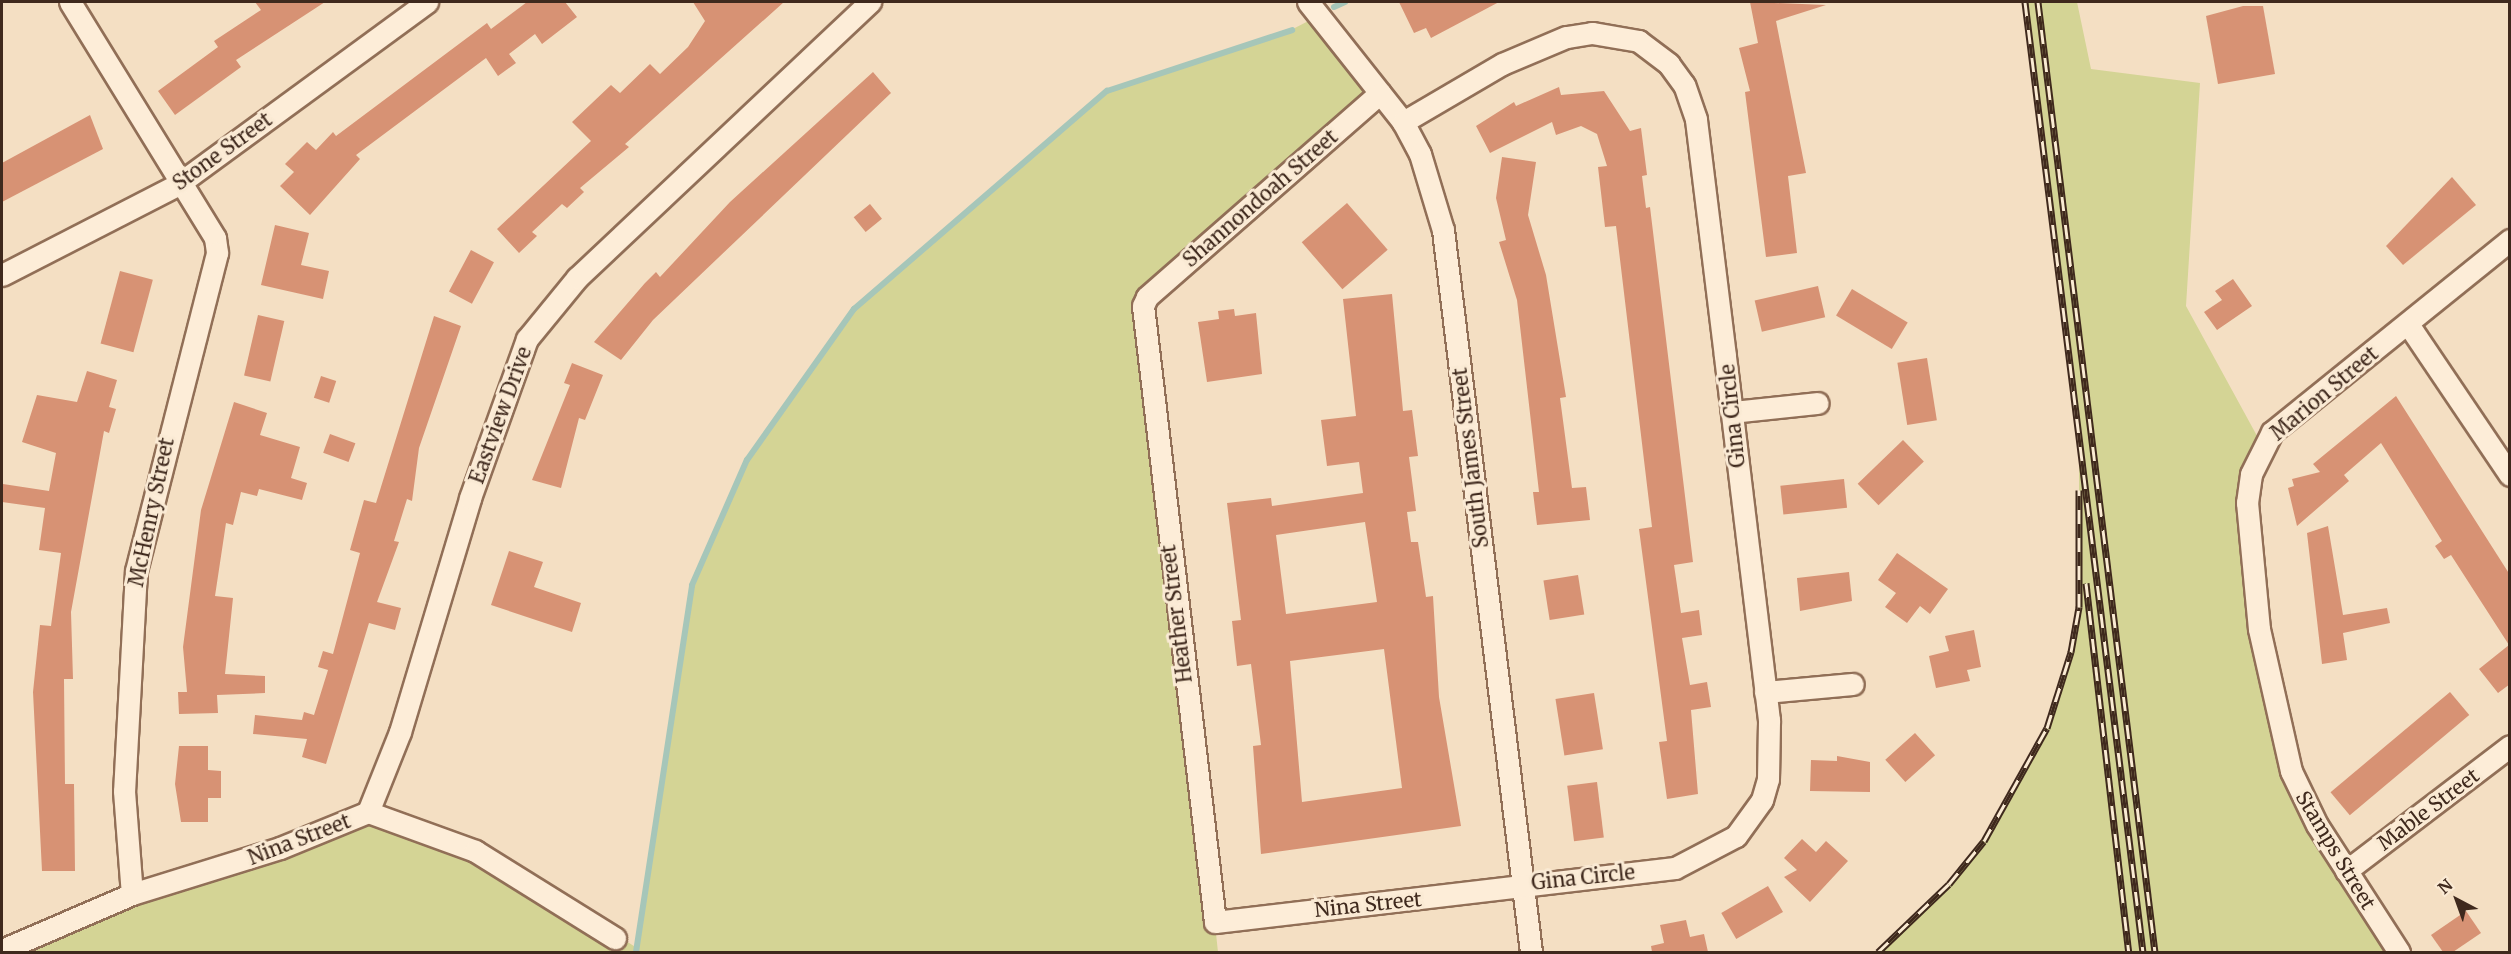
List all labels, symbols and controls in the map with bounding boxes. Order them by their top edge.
street label: Stone Street [168,107,276,195]
street label: Shannondoah Street [1178,124,1342,272]
street label: Marion Street [2265,341,2383,445]
street label: Eastview Drive [464,343,536,487]
street label: Gina Circle [1715,363,1749,469]
street label: South James Street [1447,366,1493,550]
street label: McHenry Street [123,435,179,589]
street label: Heather Street [1156,544,1196,684]
street label: Mable Street [2373,763,2483,855]
street label: Stamps Street [2291,786,2381,914]
street label: Nina Street [244,809,354,869]
street label: Gina Circle [1530,860,1636,894]
north arrow [2427,870,2487,930]
text: N [2434,875,2457,898]
street label: Nina Street [1313,886,1423,922]

